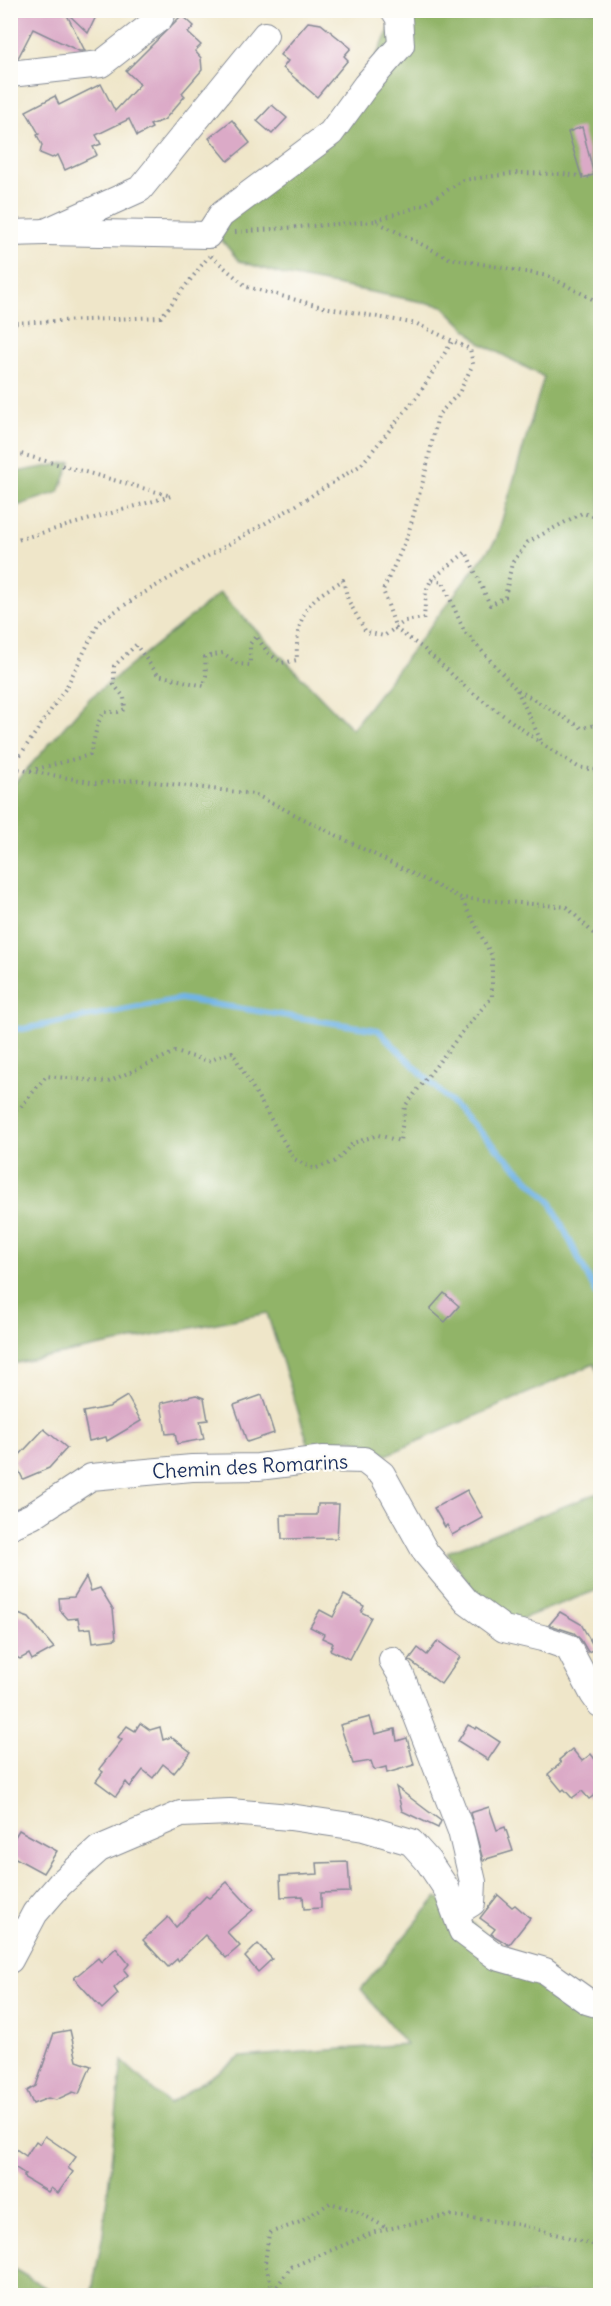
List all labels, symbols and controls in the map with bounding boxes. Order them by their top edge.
street label: Chemin des Romarins [151,1448,349,1484]

